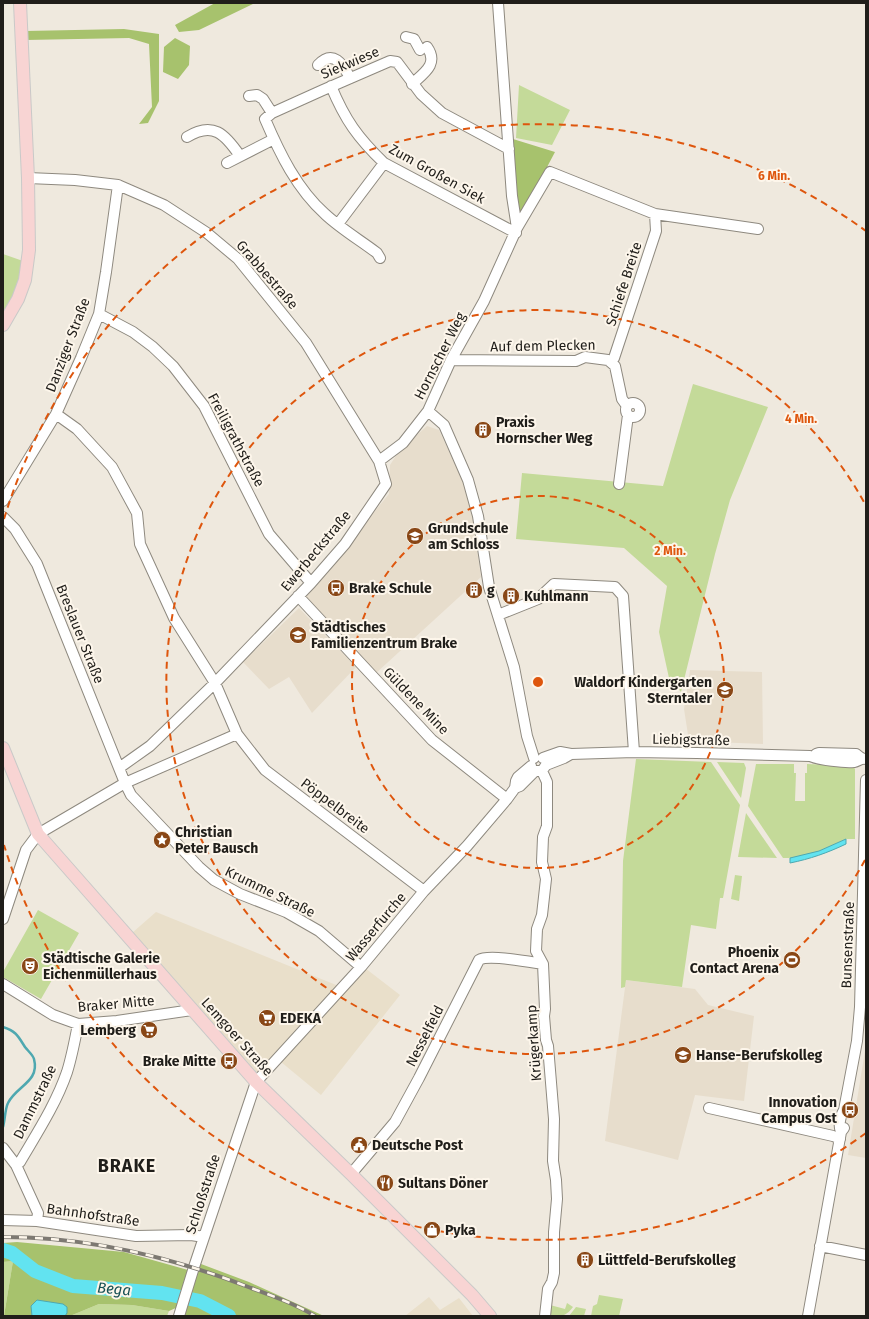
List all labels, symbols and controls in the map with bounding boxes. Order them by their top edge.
street label: Siekwiese [318,43,382,83]
street label: Zum Großen Siek [386,141,489,208]
text: 6 Min. [758,169,790,183]
street label: Grabbestraße [232,237,302,313]
street label: Schiefe Breite [602,240,646,328]
street label: Danziger Straße [42,295,94,395]
street label: Hornscher Weg [411,309,470,403]
street label: Auf dem Plecken [490,337,596,355]
street label: Freiligrathstraße [204,390,268,490]
text: 4 Min. [785,412,817,426]
place label: Praxis Hornscher Weg [496,414,593,447]
building icon: Praxis Hornscher Weg [473,420,493,440]
street label: Ewerbeckstraße [277,507,355,595]
place label: Grundschule am Schloss [428,520,509,553]
school or university icon: Grundschule am Schloss [405,526,425,546]
text: 2 Min. [654,544,686,558]
bus stop icon: Brake Schule [326,578,346,598]
place label: Brake Schule [349,580,432,597]
building icon: g [464,580,484,600]
street label: Breslauer Straße [52,582,108,686]
place label: g [487,582,495,599]
building icon: Kuhlmann [501,586,521,606]
place label: Kuhlmann [524,588,589,605]
place label: Städtisches Familienzentrum Brake [311,619,458,652]
school or university icon: Städtisches Familienzentrum Brake [288,625,308,645]
street label: Güldene Mine [380,664,452,738]
place label: Waldorf Kindergarten Sterntaler [574,674,712,707]
centre of rings [531,675,545,689]
school or university icon: Waldorf Kindergarten Sterntaler [715,680,735,700]
street label: Liebigstraße [652,731,730,749]
street label: Pöppelbreite [297,775,373,837]
place label: Christian Peter Bausch [175,824,258,857]
place icon: Christian Peter Bausch [152,830,172,850]
street label: Krumme Straße [222,863,318,921]
street label: Wasserfurche [342,889,410,965]
street label: Bunsenstraße [838,901,858,989]
place label: Phoenix Contact Arena [690,944,780,977]
place label: Städtische Galerie Eichenmüllerhaus [43,950,160,983]
sports icon: Phoenix Contact Arena [782,950,802,970]
theatre icon: Städtische Galerie Eichenmüllerhaus [20,956,40,976]
street label: Braker Mitte [77,992,155,1016]
street label: Lemgoer Straße [197,994,277,1080]
street label: Nesselfeld [402,1003,448,1069]
street label: Krügerkamp [523,1004,545,1082]
supermarket icon: EDEKA [257,1008,277,1028]
place label: EDEKA [280,1010,322,1027]
supermarket icon: Lemberg [139,1020,159,1040]
place label: Lemberg [80,1022,136,1039]
school or university icon: Hanse-Berufskolleg [673,1045,693,1065]
place label: Hanse-Berufskolleg [696,1047,823,1064]
bus stop icon: Brake Mitte [219,1051,239,1071]
place label: Brake Mitte [143,1053,216,1070]
street label: Dammstraße [10,1062,60,1142]
place label: Innovation Campus Ost [761,1094,838,1127]
bus stop icon: Innovation Campus Ost [840,1100,860,1120]
public building icon: Deutsche Post [349,1135,369,1155]
place label: Deutsche Post [372,1137,464,1154]
street label: Schloßstraße [182,1152,224,1236]
district label: BRAKE [98,1155,156,1177]
restaurant icon: Sultans Döner [375,1173,395,1193]
place label: Sultans Döner [398,1175,488,1192]
street label: Bahnhofstraße [45,1200,141,1230]
shop icon: Pyka [422,1220,442,1240]
place label: Pyka [445,1222,476,1239]
building icon: Lüttfeld-Berufskolleg [575,1250,595,1270]
place label: Lüttfeld-Berufskolleg [598,1252,736,1269]
water label: Bega [96,1279,132,1299]

